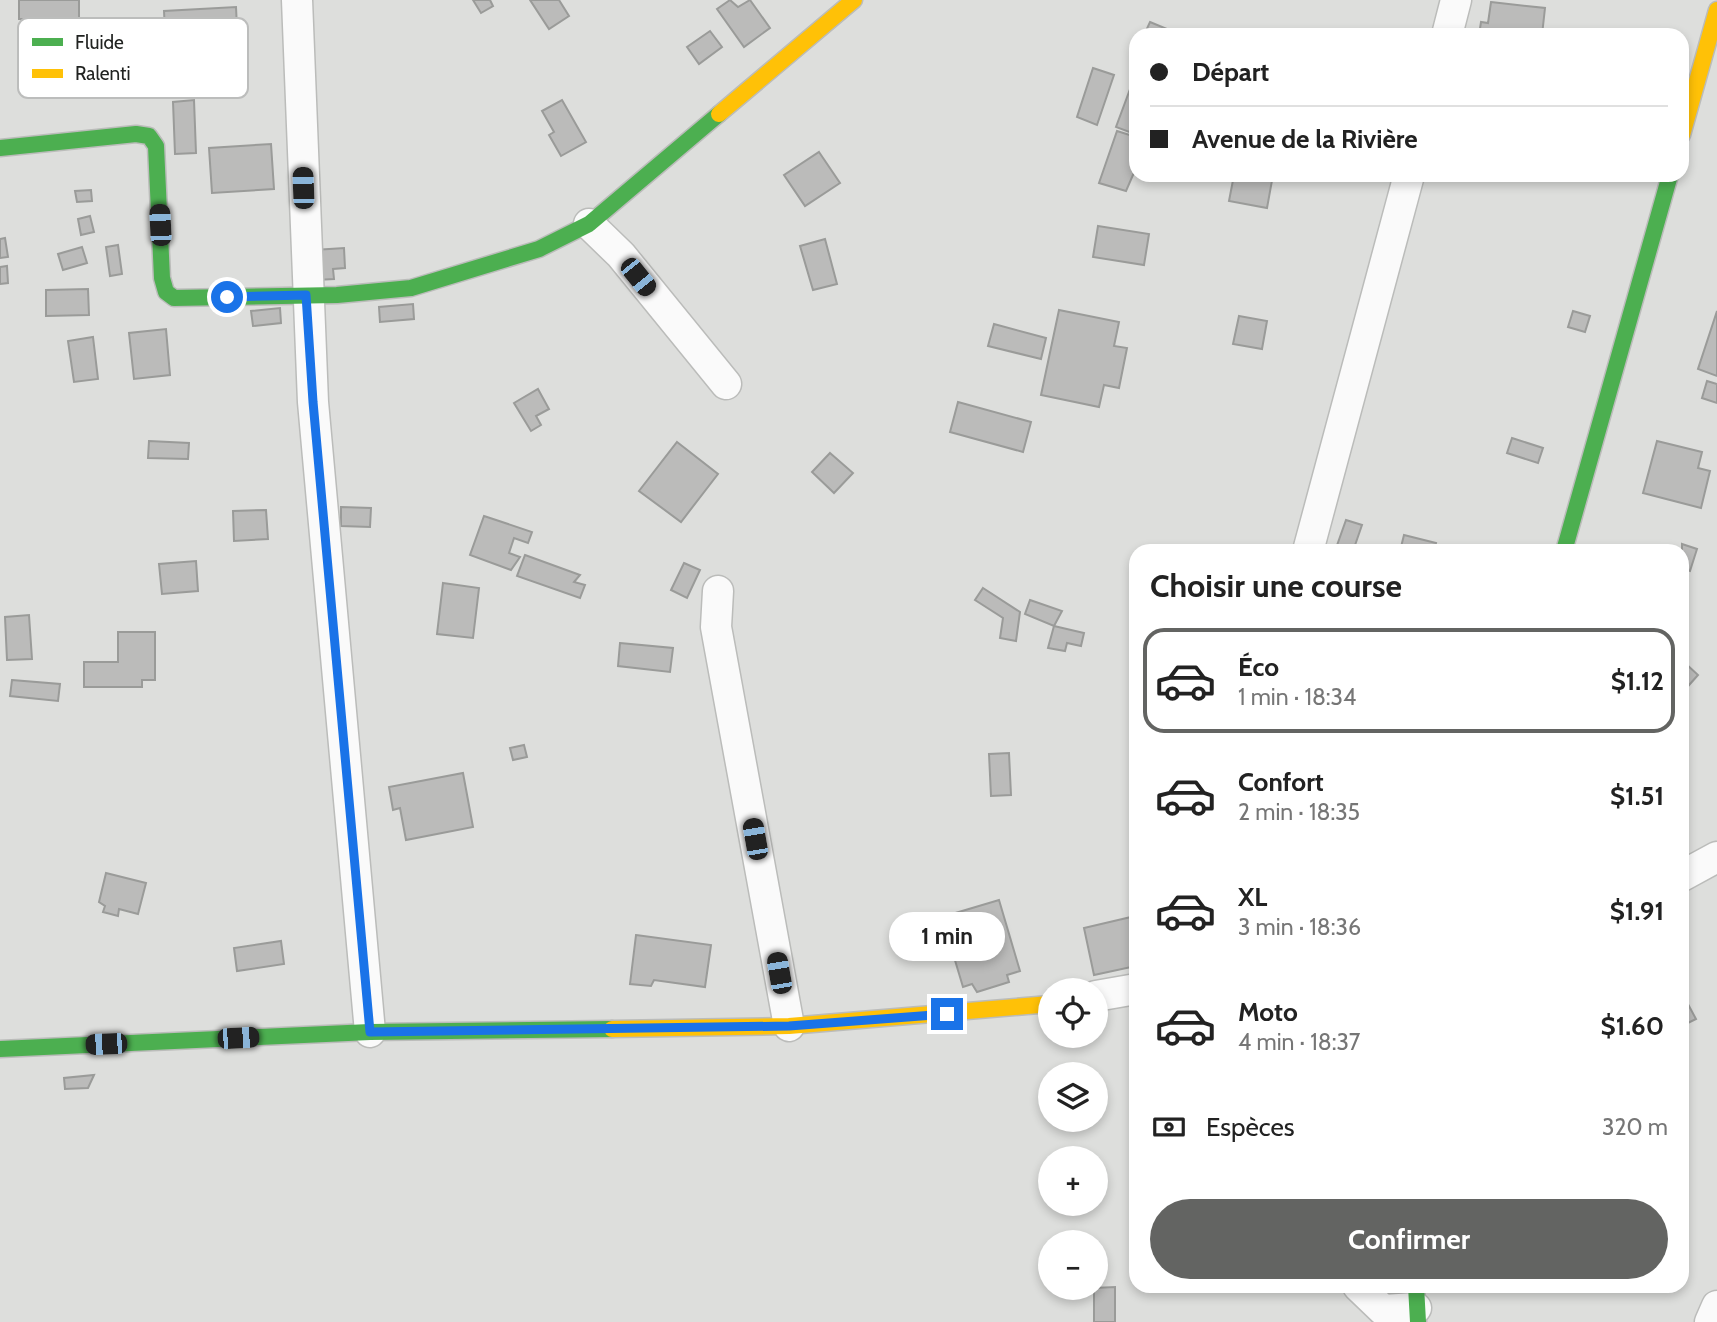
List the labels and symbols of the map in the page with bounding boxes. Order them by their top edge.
legend [18,18,248,98]
text: Fluide [75,31,124,54]
text: Ralenti [75,62,131,85]
car [292,167,315,209]
car [149,203,172,247]
car [617,254,660,300]
route start [211,281,243,313]
car [742,816,769,862]
callout: 1 min [889,912,1005,962]
car [766,950,793,996]
route end [931,998,963,1030]
car [217,1026,260,1050]
car [85,1033,128,1055]

